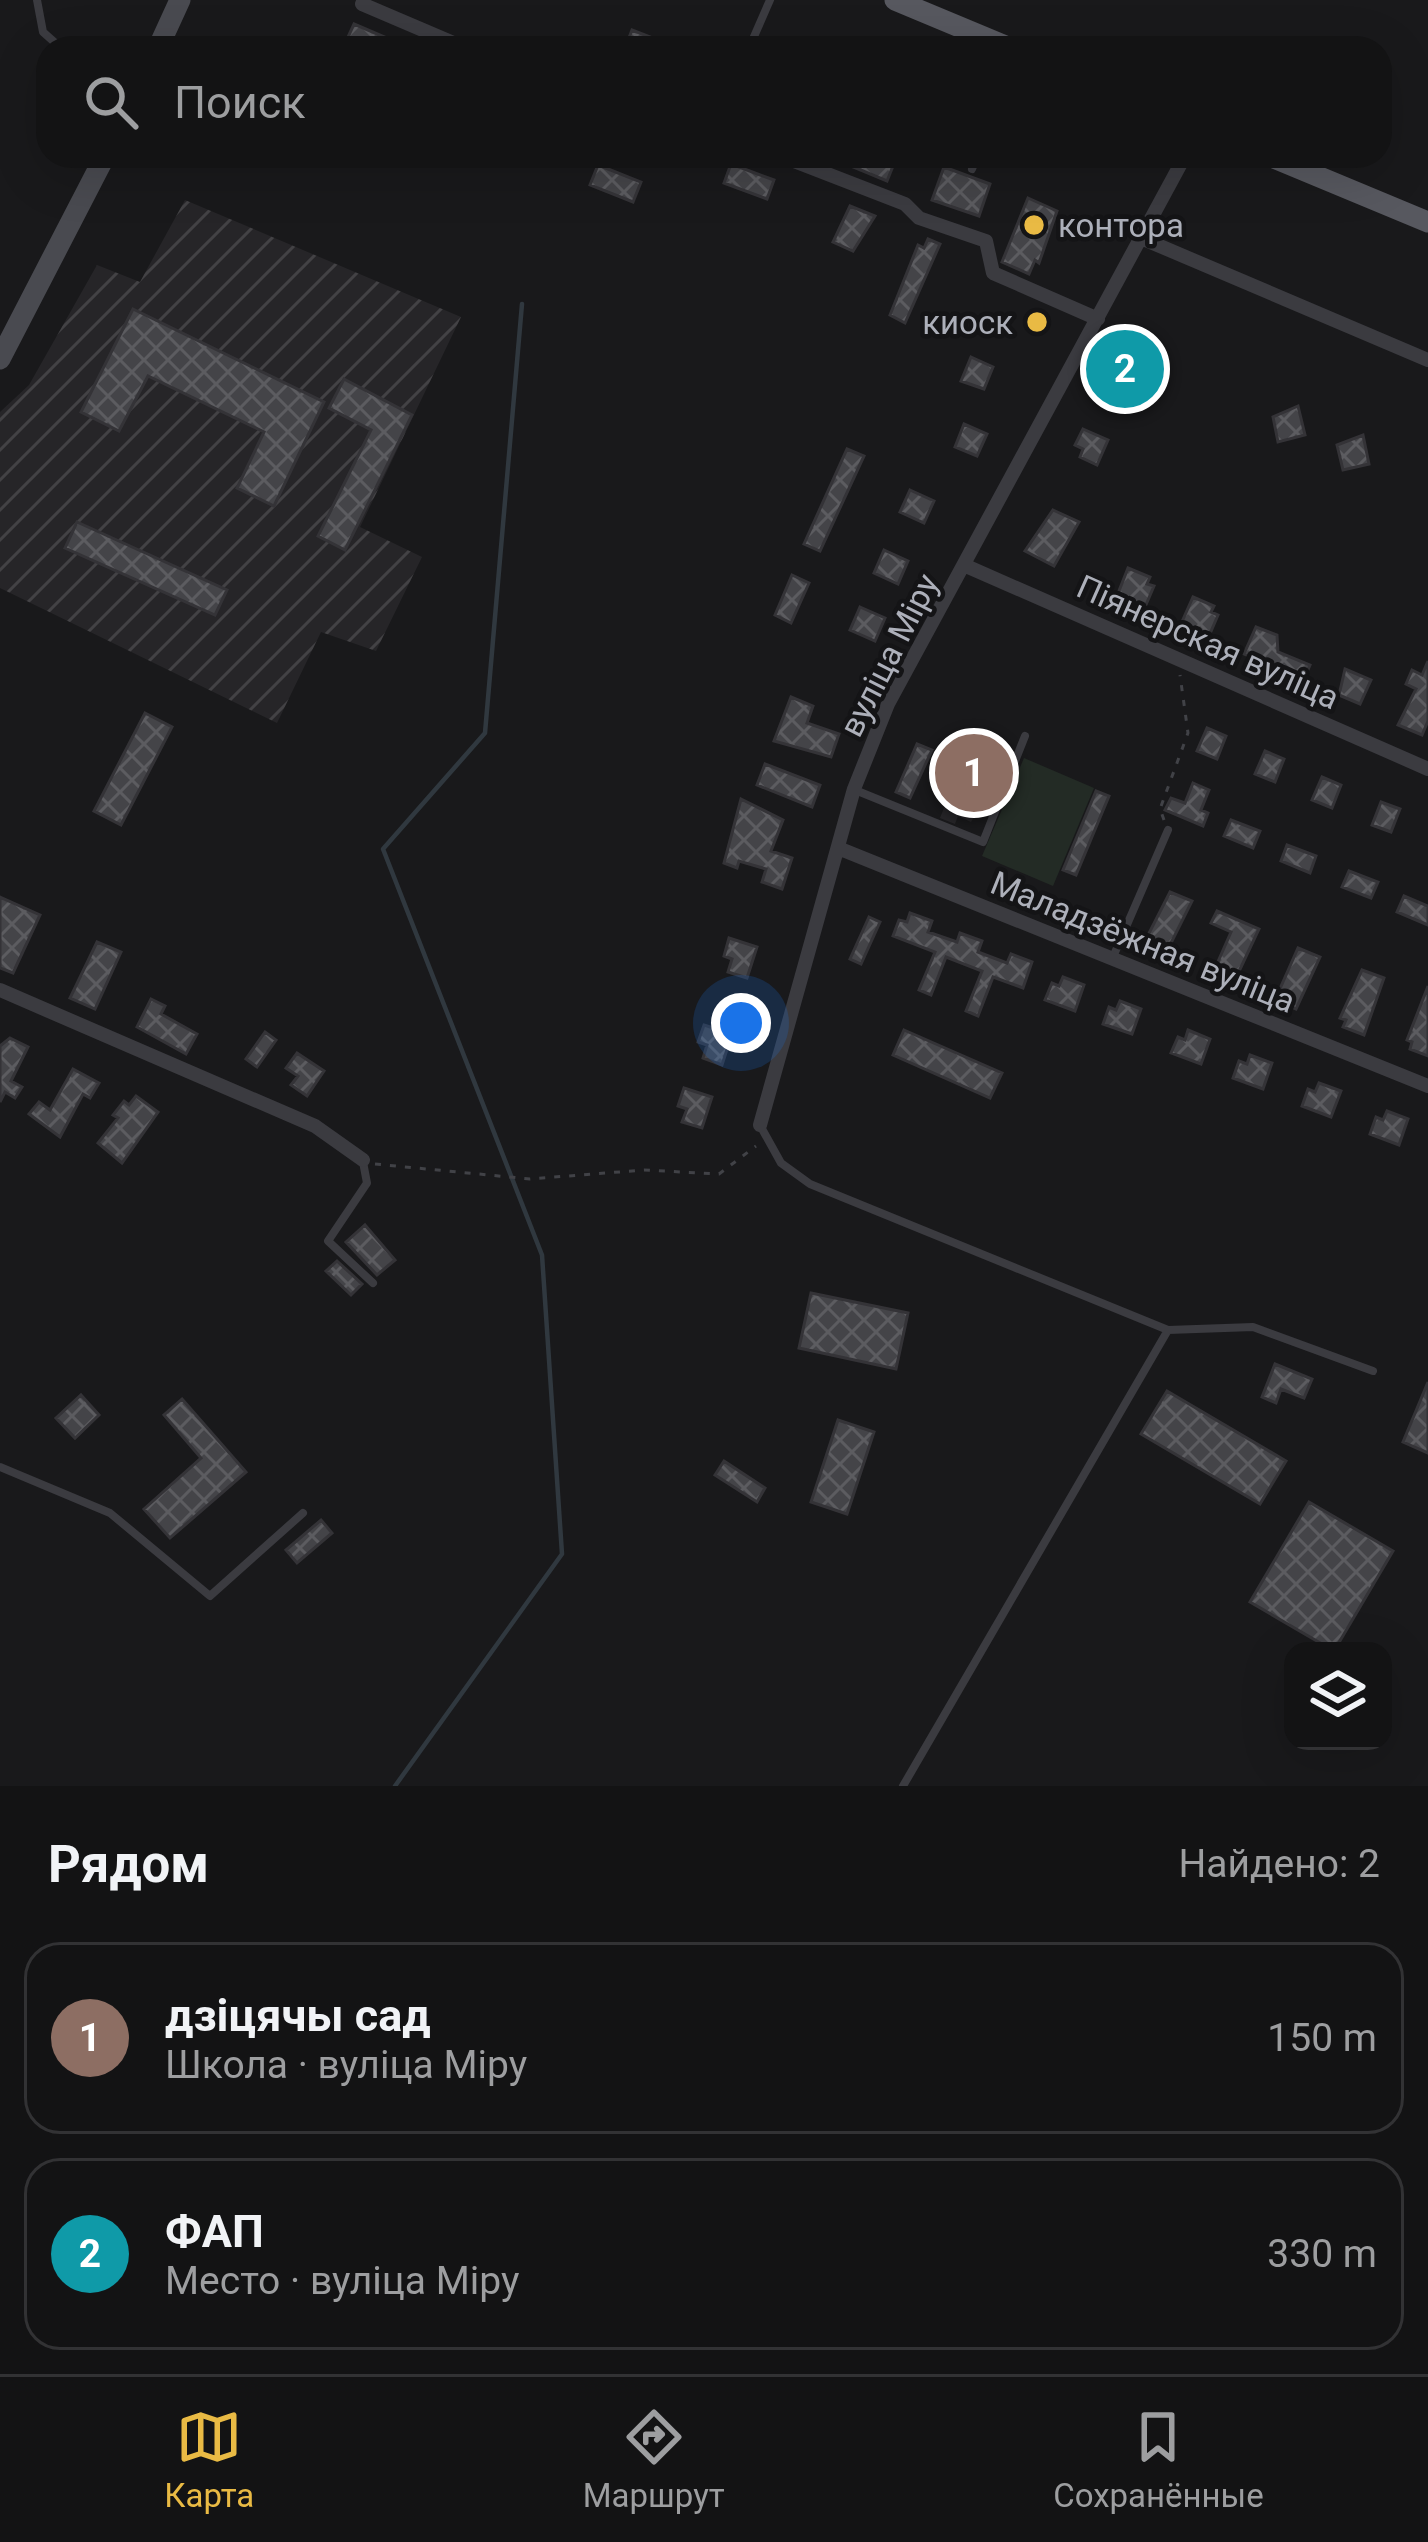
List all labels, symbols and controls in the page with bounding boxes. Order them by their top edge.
search box [36,36,1392,168]
icon: search [78,69,144,135]
text: Поиск [174,76,306,129]
place label: контора [1058,206,1184,245]
marker: контора [1021,212,1047,238]
place label: киоск [922,303,1013,342]
marker: киоск [1024,309,1050,335]
pin: 2 [1086,324,1164,414]
street label: вуліца Міру [831,567,947,743]
street label: Піянерская вуліца [1071,567,1345,717]
pin: 1 [935,728,1013,818]
street label: Маладзёжная вуліца [985,863,1301,1021]
your location [711,993,771,1053]
map controls [1284,1642,1392,1750]
button: layers [1284,1642,1392,1750]
text: Рядом [48,1835,209,1894]
text: Найдено: 2 [1178,1841,1380,1887]
text: дзіцячы сад [165,1989,431,2042]
text: 1 [79,2015,101,2061]
text: 150 m [1267,2015,1377,2061]
text: Школа · вуліца Міру [165,2042,527,2088]
text: ФАП [165,2205,264,2258]
text: 2 [79,2231,101,2277]
text: 330 m [1267,2231,1377,2277]
text: Место · вуліца Міру [165,2258,519,2304]
tab: Карта [164,2404,254,2515]
tab: Маршрут [583,2404,725,2515]
tab: Сохранённые [1053,2404,1264,2515]

